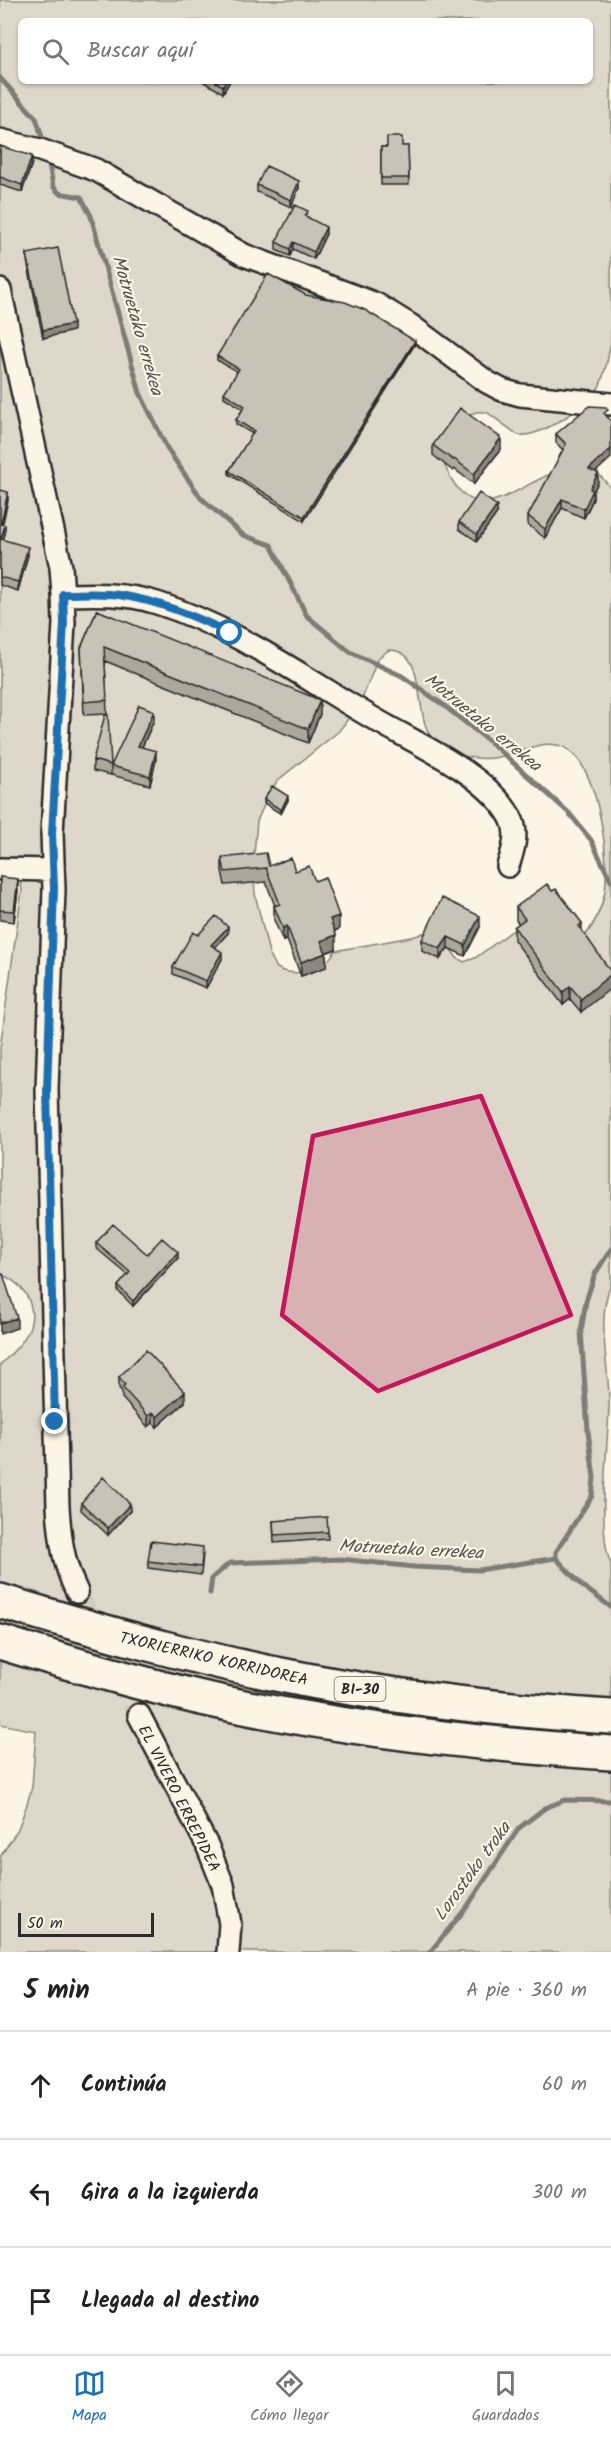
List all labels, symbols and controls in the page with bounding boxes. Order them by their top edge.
search box [18,18,593,84]
text: Buscar aquí [87,34,194,69]
icon: search [39,35,72,68]
water label: Motruetako errekea [103,252,171,400]
route start [216,619,242,645]
water label: Motruetako errekea [417,666,548,781]
route end [41,1408,67,1434]
water label: Motruetako errekea [338,1532,485,1569]
street label: TXORIERRIKO KORRIDOREA [117,1626,311,1693]
road number: BI-30 [334,1677,386,1701]
street label: EL VIVERO ERREPIDEA [131,1721,227,1877]
water label: Lorostoko troka [427,1815,520,1928]
scale bar [18,1910,154,1938]
text: 50 m [27,1911,63,1936]
text: 5 min [24,1970,90,2012]
text: A pie · 360 m [466,1975,587,2007]
text: Continúa [81,2068,166,2103]
icon: ahead [24,2069,57,2102]
text: 60 m [542,2069,587,2101]
text: Gira a la izquierda [81,2176,259,2211]
icon: left [24,2177,57,2210]
text: 300 m [532,2177,587,2209]
text: Llegada al destino [81,2284,259,2319]
icon: arrive [24,2285,57,2318]
tab: Mapa [72,2367,107,2428]
tab: Cómo llegar [250,2367,329,2428]
tab: Guardados [472,2367,539,2428]

